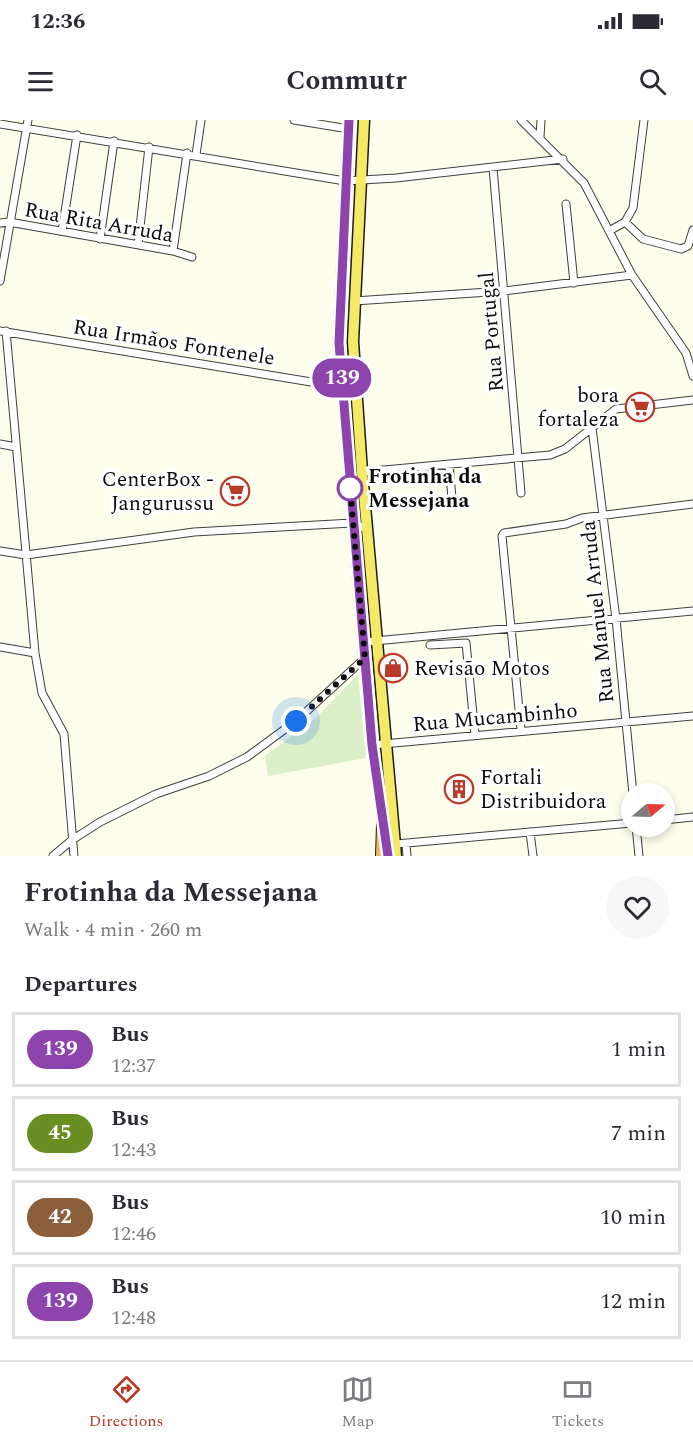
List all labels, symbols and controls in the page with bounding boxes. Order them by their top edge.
text: 12:36 [30,5,85,38]
text: Commutr [286,60,407,102]
icon: menu [24,65,57,98]
icon: search [636,65,669,98]
street label: Rua Rita Arruda [22,194,177,252]
street label: Rua Portugal [471,270,513,393]
street label: Rua Irmãos Fontenele [71,311,277,375]
line badge: 139 [308,358,376,398]
text: 139 [324,362,360,394]
place label: bora fortaleza [538,380,620,436]
supermarket icon: bora fortaleza [624,391,656,423]
place label: Frotinha da Messejana [368,461,482,517]
place label: CenterBox - Jangurussu [102,464,214,520]
supermarket icon: CenterBox - Jangurussu [219,475,251,507]
marker: Frotinha da Messejana [337,475,363,501]
street label: Rua Manuel Arruda [572,518,623,705]
shop icon: Revisão Motos [377,652,409,684]
place label: Revisão Motos [414,653,550,685]
street label: Rua Mucambinho [411,695,579,741]
your location [281,706,311,736]
place label: Fortali Distribuidora [480,762,607,818]
building icon: Fortali Distribuidora [443,773,475,805]
north arrow [621,783,675,837]
map controls [621,783,675,837]
text: Frotinha da Messejana [24,871,318,914]
button: heart [606,876,669,939]
text: Walk · 4 min · 260 m [24,915,202,945]
text: Departures [24,968,138,1001]
text: Bus [111,1018,149,1051]
text: 139 [42,1033,78,1065]
text: 1 min [611,1033,666,1066]
text: 12:37 [111,1051,156,1081]
text: Bus [111,1102,149,1135]
text: 45 [48,1117,72,1149]
text: 7 min [611,1117,666,1150]
text: 12:43 [111,1135,156,1165]
text: Bus [111,1186,149,1219]
text: 42 [48,1201,72,1233]
text: 10 min [600,1201,666,1234]
text: 12:46 [111,1219,156,1249]
text: Bus [111,1270,149,1303]
text: 139 [42,1285,78,1317]
text: 12 min [600,1285,666,1318]
text: 12:48 [111,1303,156,1333]
tab: Directions [89,1373,164,1433]
tab: Map [341,1373,374,1433]
tab: Tickets [552,1373,604,1433]

